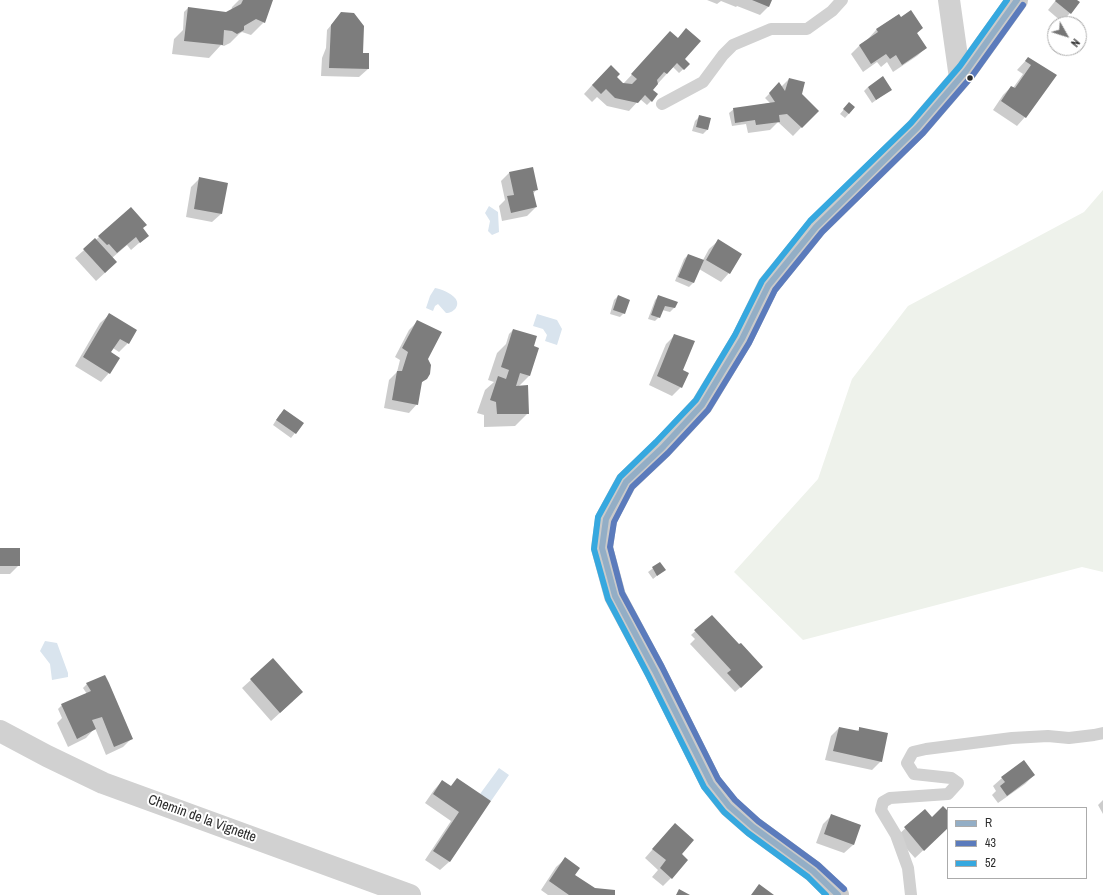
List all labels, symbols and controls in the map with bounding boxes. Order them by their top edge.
north arrow [1047,16,1087,56]
text: N [1068,36,1083,50]
unlabelled marker [965,73,975,83]
street label: Chemin de la Vignette [146,792,258,846]
legend [947,807,1087,879]
text: R [985,815,992,831]
text: 43 [985,835,996,851]
text: 52 [985,855,996,871]

